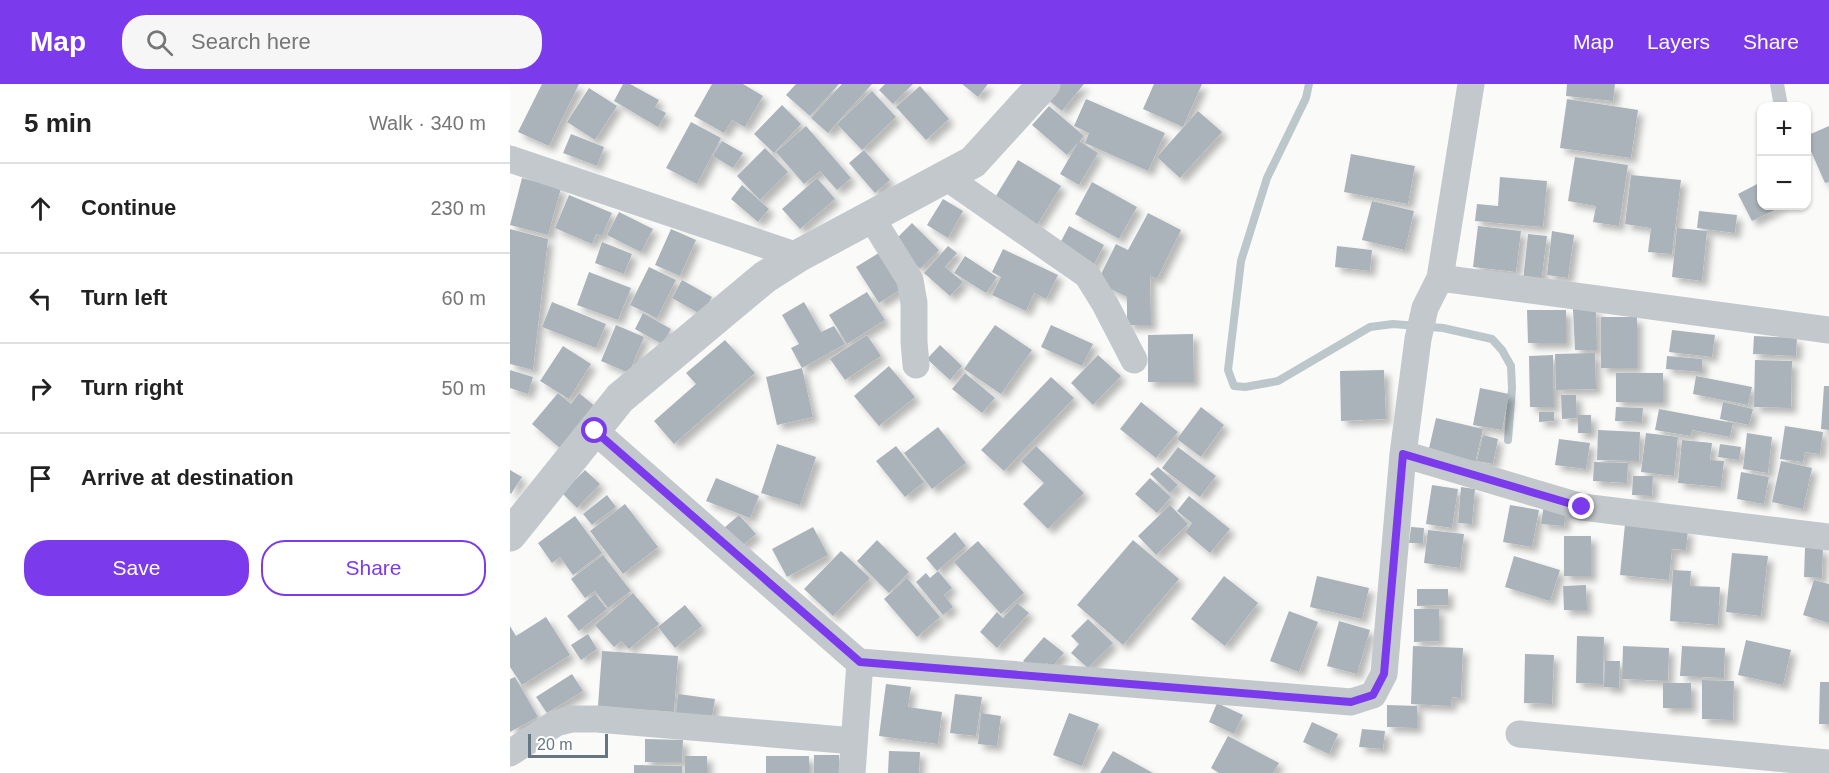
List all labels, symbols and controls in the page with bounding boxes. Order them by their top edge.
search box [122,15,542,69]
text: Map [30,26,86,57]
icon: search [143,26,176,59]
text: Search here [191,29,311,54]
text: Map [1573,30,1614,53]
text: Layers [1647,30,1710,53]
text: Share [1743,30,1799,53]
map controls [1757,102,1811,210]
button: + [1757,102,1811,156]
text: 5 min [24,108,92,138]
text: Walk · 340 m [369,112,486,134]
button: − [1757,156,1811,210]
icon: ahead [24,192,57,225]
text: Continue [81,195,176,220]
text: 230 m [430,197,486,219]
icon: left [24,282,57,315]
text: Turn left [81,285,167,310]
text: 60 m [442,287,486,309]
icon: right [24,372,57,405]
text: Turn right [81,375,183,400]
text: 50 m [442,377,486,399]
route start [581,417,607,443]
icon: arrive [24,462,57,495]
text: Arrive at destination [81,465,294,490]
route end [1568,493,1594,519]
button: Save [24,540,249,596]
button: Share [261,540,486,596]
scale bar [528,731,608,758]
text: 20 m [537,736,573,753]

